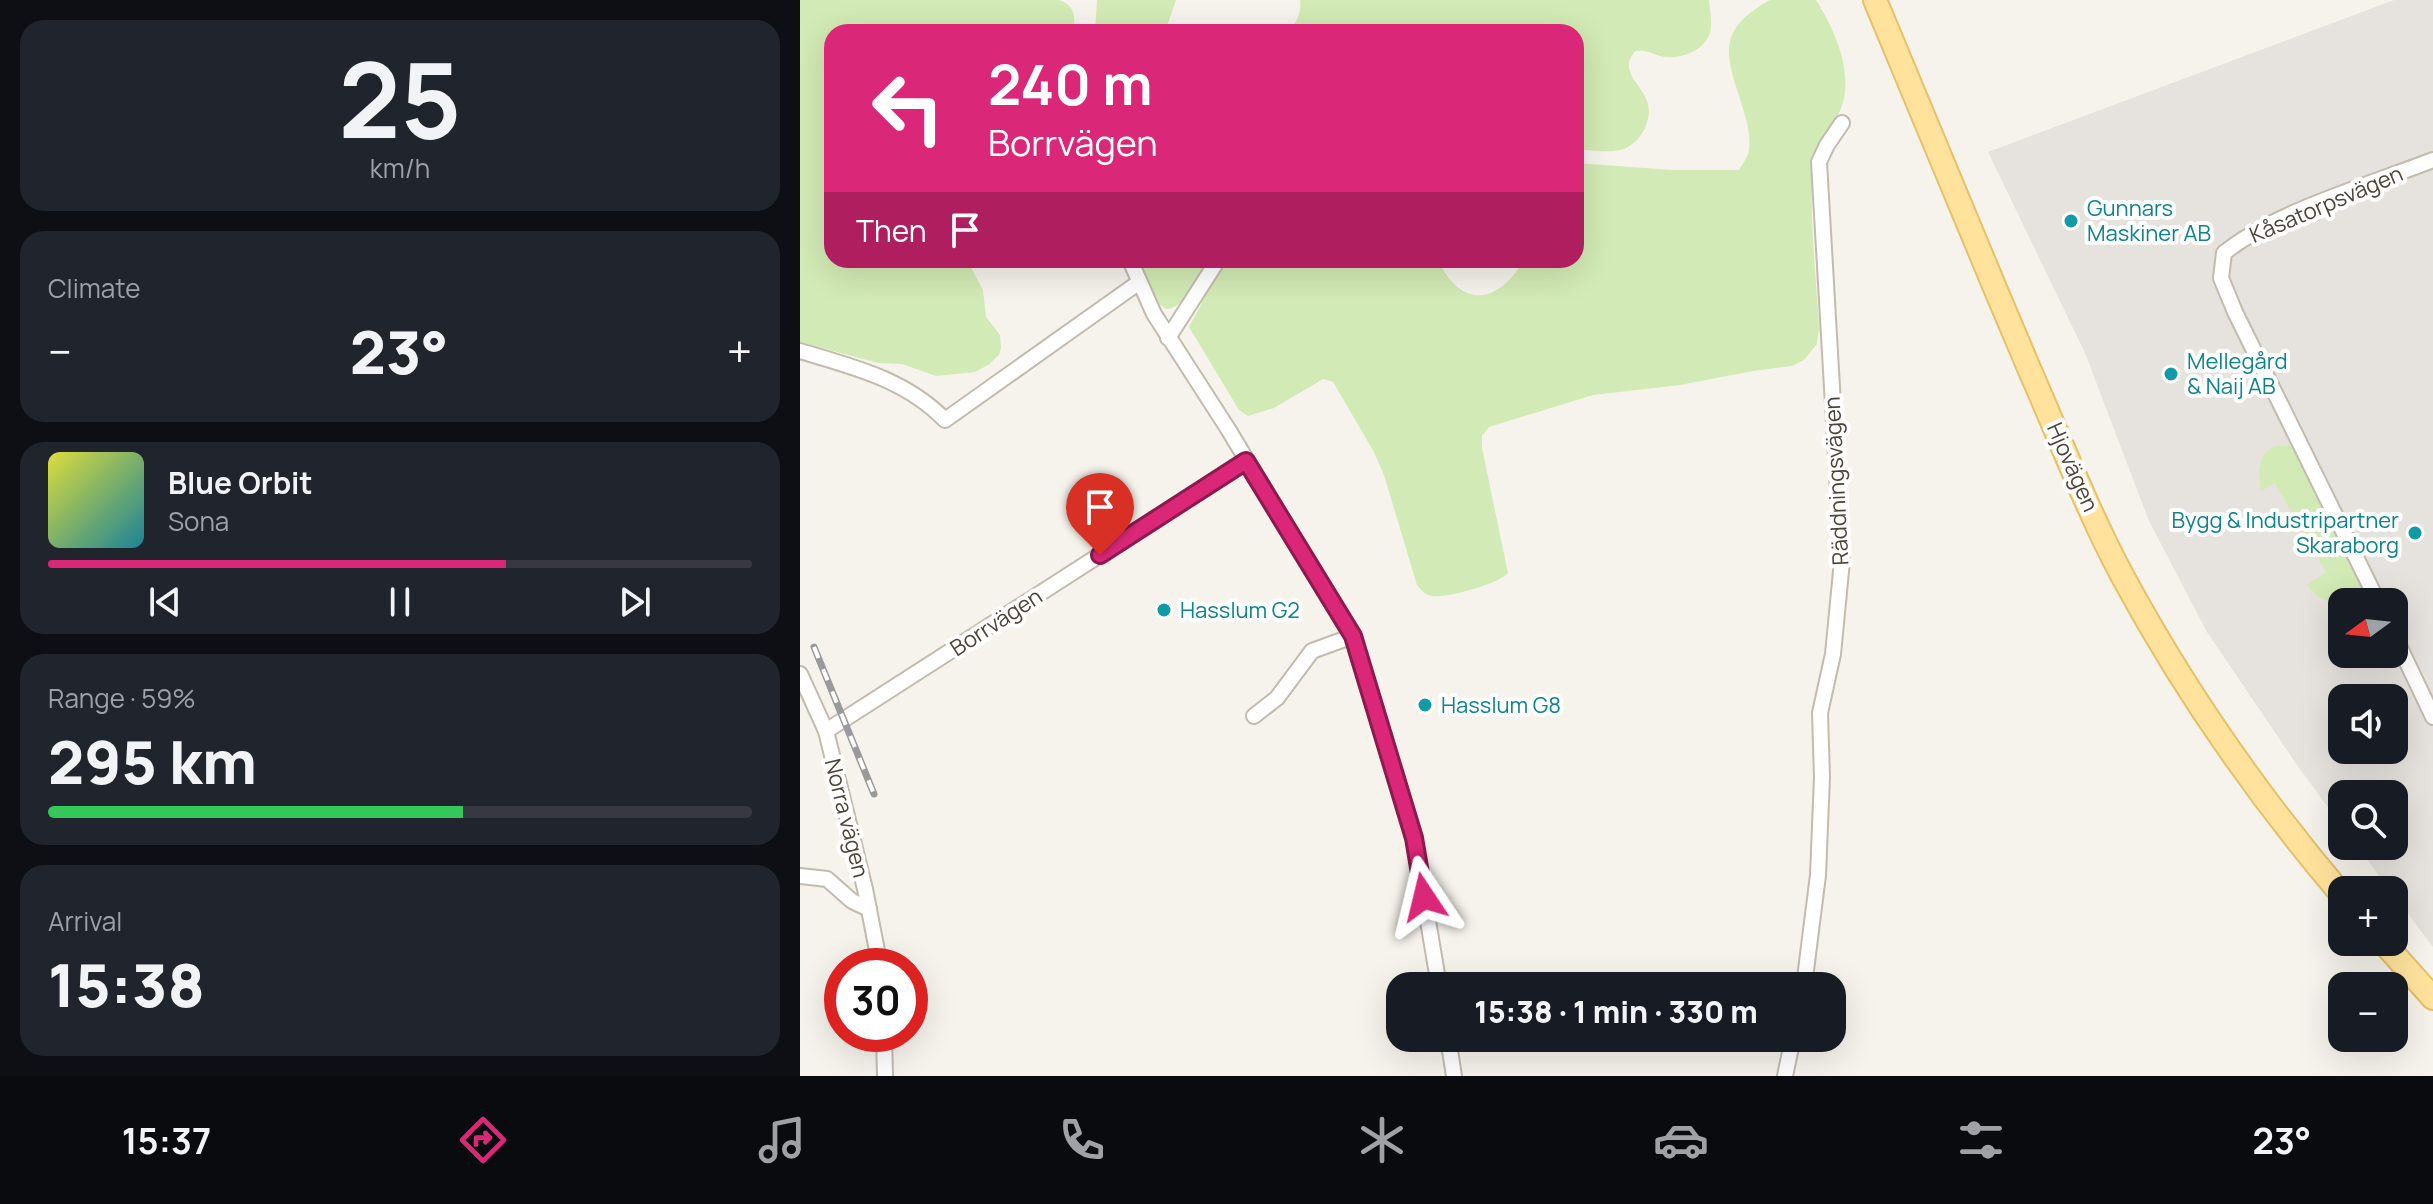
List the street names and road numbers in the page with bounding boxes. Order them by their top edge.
street label: Kåsatorpsvägen [2245,158,2407,250]
street label: Räddningsvägen [1817,396,1855,566]
street label: Hjovägen [2040,418,2106,516]
street label: Borrvägen [944,581,1048,663]
street label: Norra vägen [818,755,876,881]

